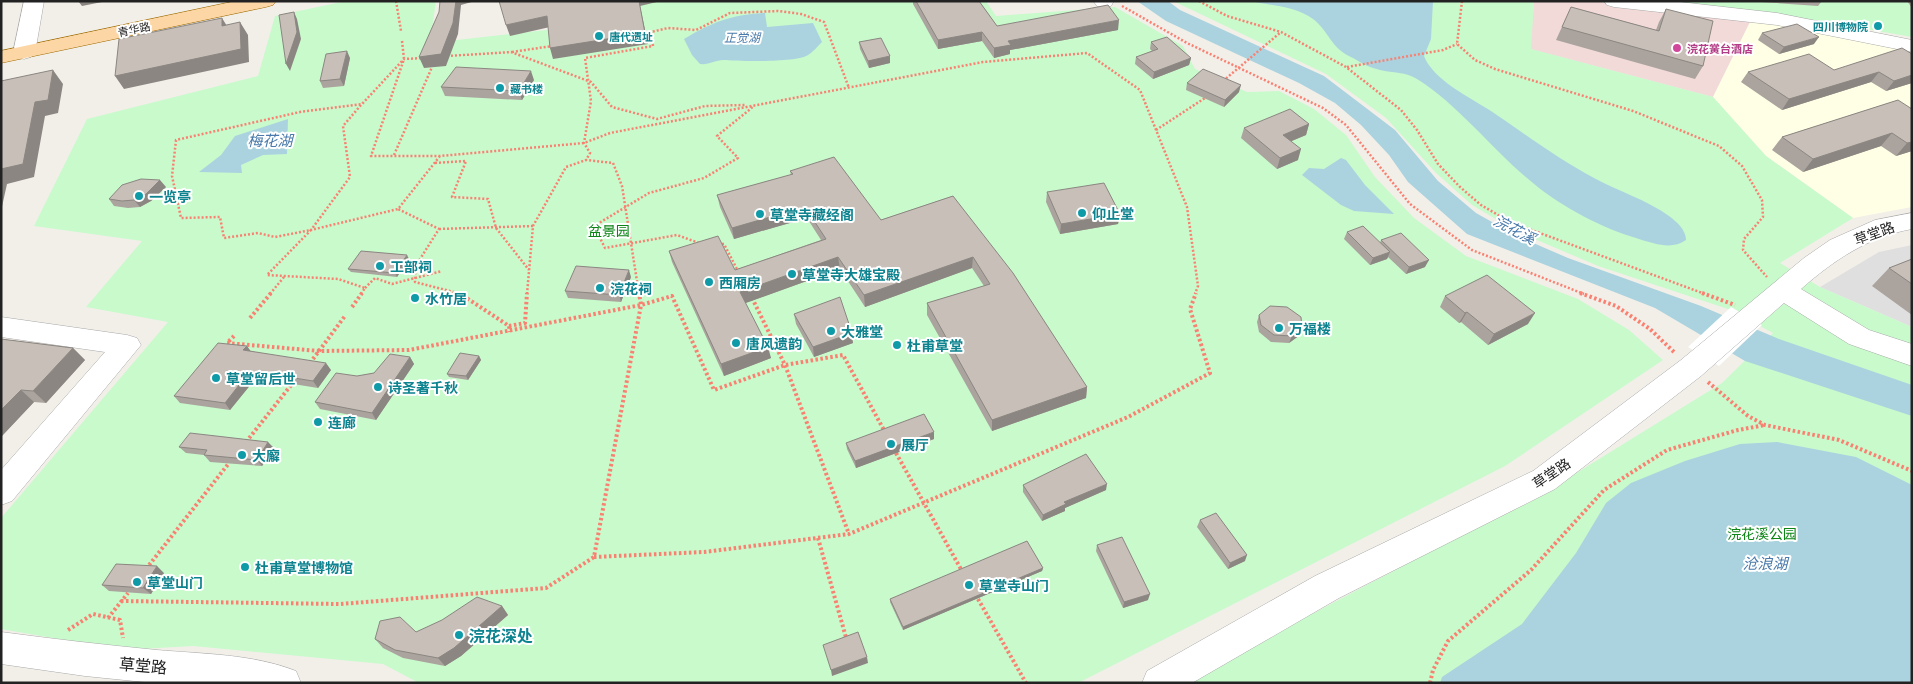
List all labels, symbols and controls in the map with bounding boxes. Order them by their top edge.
street label: 青华路 [117,19,151,39]
place label: 四川博物院 [1813,20,1868,33]
marker: 四川博物院 [1872,20,1884,32]
marker: 唐代遗址 [593,30,605,42]
place label: 唐代遗址 [609,30,653,43]
water label: 正觉湖 [724,30,762,44]
marker: 浣花黉台酒店 [1671,42,1683,54]
place label: 浣花黉台酒店 [1687,42,1753,55]
marker: 藏书楼 [494,82,506,94]
place label: 藏书楼 [510,82,543,95]
water label: 梅花湖 [247,131,294,149]
place label: 一览亭 [149,188,191,205]
marker: 一览亭 [133,190,145,202]
place label: 仰止堂 [1092,205,1134,222]
place label: 草堂寺藏经阁 [770,206,854,223]
marker: 仰止堂 [1076,207,1088,219]
marker: 草堂寺藏经阁 [754,208,766,220]
water label: 浣花溪 [1491,210,1541,248]
street label: 草堂路 [1851,218,1897,248]
park label: 盆景园 [588,222,630,239]
place label: 工部祠 [390,258,432,275]
marker: 工部祠 [374,260,386,272]
place label: 草堂寺大雄宝殿 [802,266,900,283]
marker: 草堂寺大雄宝殿 [786,268,798,280]
place label: 西厢房 [719,274,761,291]
marker: 西厢房 [703,276,715,288]
place label: 浣花祠 [610,280,652,297]
marker: 浣花祠 [594,282,606,294]
place label: 水竹居 [425,290,467,307]
marker: 水竹居 [409,292,421,304]
place label: 万福楼 [1289,320,1331,337]
marker: 万福楼 [1273,322,1285,334]
place label: 大雅堂 [841,323,883,340]
marker: 大雅堂 [825,325,837,337]
place label: 唐风遗韵 [746,335,802,352]
marker: 唐风遗韵 [730,337,742,349]
place label: 杜甫草堂 [907,337,963,354]
marker: 杜甫草堂 [891,339,903,351]
place label: 草堂留后世 [226,370,296,387]
marker: 草堂留后世 [210,372,222,384]
place label: 诗圣著千秋 [388,379,458,396]
marker: 诗圣著千秋 [372,381,384,393]
place label: 连廊 [328,414,356,431]
marker: 连廊 [312,416,324,428]
place label: 展厅 [901,436,929,453]
marker: 展厅 [885,438,897,450]
place label: 大廨 [252,447,280,464]
marker: 大廨 [236,449,248,461]
street label: 草堂路 [1529,454,1573,492]
park label: 浣花溪公园 [1727,525,1797,542]
water label: 沧浪湖 [1742,554,1789,572]
place label: 杜甫草堂博物馆 [255,559,353,576]
marker: 杜甫草堂博物馆 [239,561,251,573]
place label: 草堂山门 [147,574,203,591]
marker: 草堂山门 [131,576,143,588]
place label: 草堂寺山门 [979,577,1049,594]
marker: 草堂寺山门 [963,579,975,591]
place label: 浣花深处 [469,626,533,645]
marker: 浣花深处 [453,629,465,641]
street label: 草堂路 [118,653,168,677]

